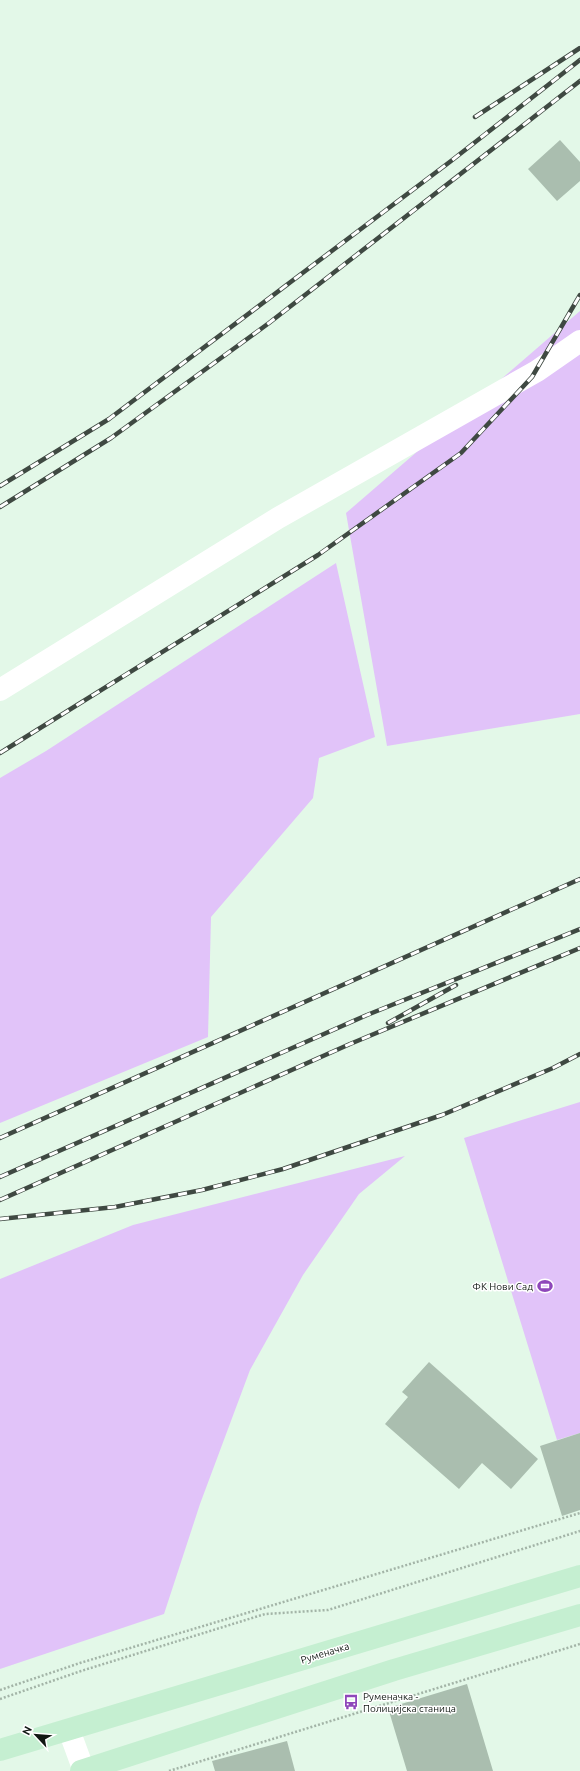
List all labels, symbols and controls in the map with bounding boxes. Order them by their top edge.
sports icon: ФК Нови Сад [536,1277,554,1295]
place label: ФК Нови Сад [472,1281,533,1292]
street label: Руменачка [299,1640,351,1666]
place label: Руменачка - Полицијска станица [363,1691,456,1714]
bus stop icon: Руменачка - Полицијска станица [342,1693,360,1711]
north arrow [16,1715,56,1755]
text: N [20,1724,34,1737]

